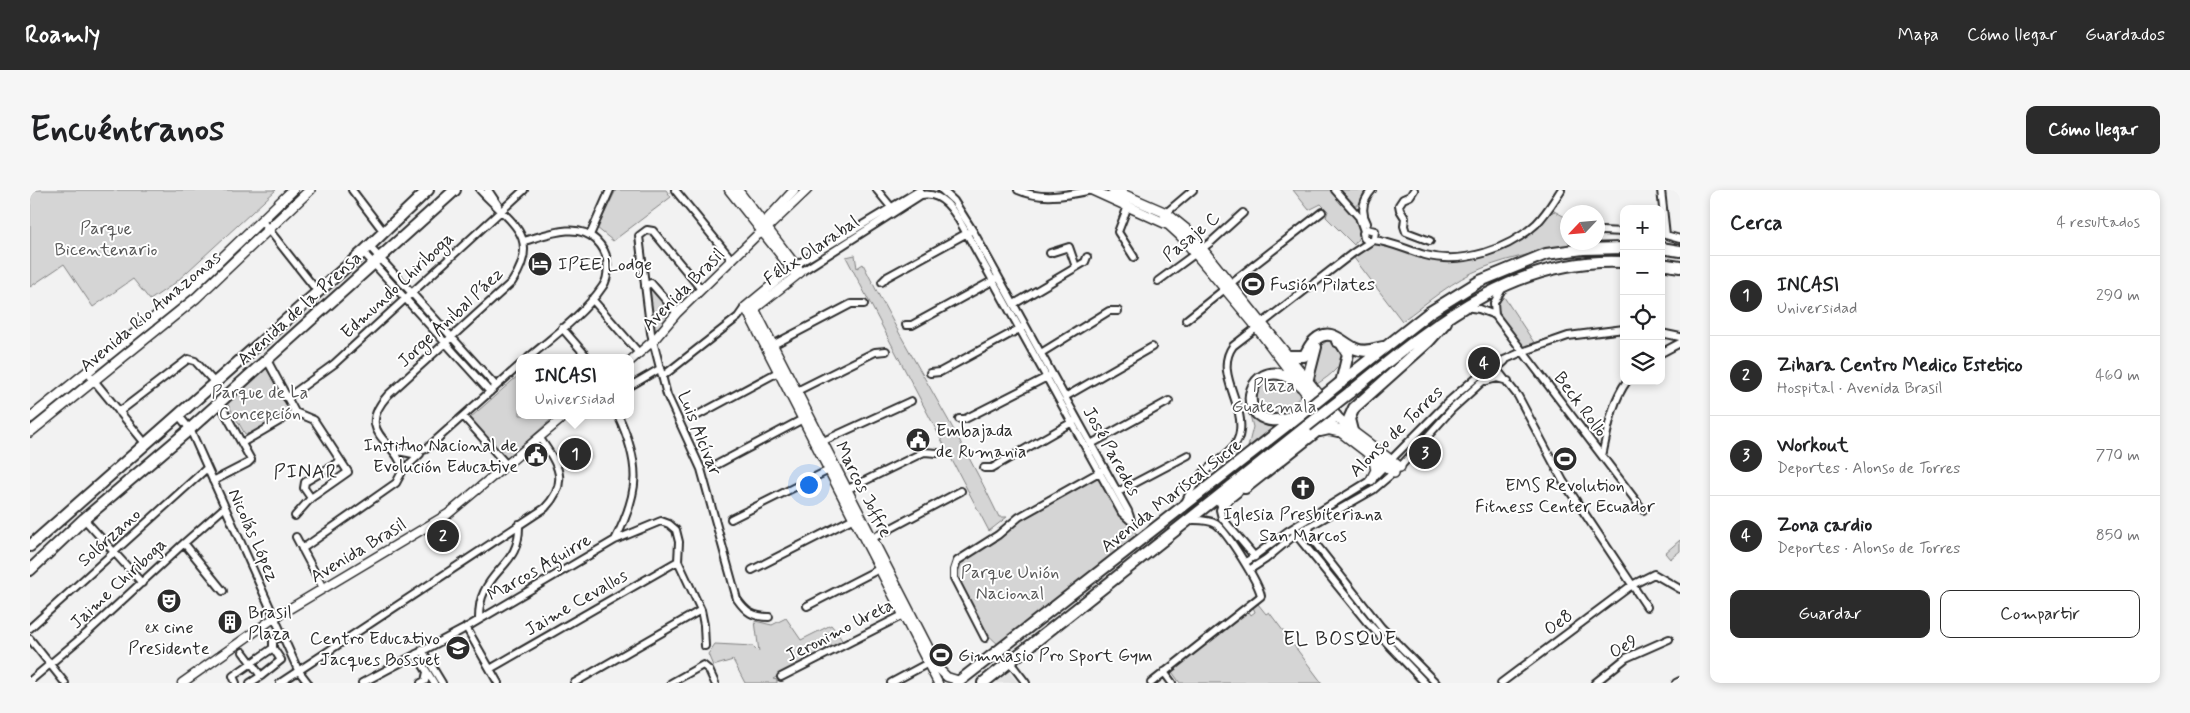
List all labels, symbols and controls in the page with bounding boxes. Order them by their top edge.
text: Roamly [25,20,100,51]
text: Mapa [1898,23,1939,47]
text: Cómo llegar [1967,23,2057,47]
text: Guardados [2085,23,2165,47]
button: Cómo llegar [2026,106,2160,154]
text: Encuéntranos [30,107,225,153]
north arrow [1560,205,1605,250]
map controls [1620,205,1665,385]
button: + [1620,205,1665,250]
street label: Pasaje C [1158,206,1226,267]
text: Cerca [1730,209,1783,237]
street label: Félix Olarabal [759,210,864,291]
text: 4 resultados [2056,212,2140,233]
park label: Parque Bicentenario [54,217,158,262]
street label: Edmundo Chiriboga [336,227,460,345]
street label: Avenida Brasil [637,243,730,336]
street label: Avenida Río Amazonas [75,245,226,378]
street label: Avenida de la Prensa [232,246,367,371]
button: − [1620,250,1665,295]
hotel icon: IPEE Lodge [527,251,553,277]
place label: IPEE Lodge [558,253,652,278]
street label: Jorge Anibal Páez [393,262,509,374]
sports icon: Fusión Pilates [1240,271,1266,297]
place label: Fusión Pilates [1270,273,1375,297]
text: INCASI [1777,273,1839,298]
text: 1 [1742,285,1750,306]
text: 290 m [2096,285,2140,306]
button: locate [1620,295,1665,340]
text: Universidad [1777,298,1857,319]
button: layers [1620,340,1665,385]
pin: 4 [1468,344,1500,382]
text: Zihara Centro Medico Estetico [1777,353,2023,378]
popup [516,354,634,419]
text: INCASI [535,364,597,389]
text: 2 [1742,365,1750,386]
text: 460 m [2095,365,2140,386]
street label: Beck Rollo [1548,367,1613,442]
park label: Plaza Guatemala [1232,374,1316,419]
text: Hospital · Avenida Brasil [1777,378,1942,399]
park label: Parque de La Concepción [212,381,308,426]
street label: Alonso de Torres [1345,381,1449,483]
street label: Luis Alcívar [671,388,727,480]
text: Universidad [535,389,615,410]
street label: José Paredes [1077,402,1146,501]
place label: Embajada de Rumania [936,419,1027,464]
public building icon: Embajada de Rumania [905,427,931,453]
street label: Avenida Mariscal Sucre [1096,433,1247,558]
text: Workout [1777,433,1848,458]
place label: Instituo Nacional de Evolución Educative [363,434,518,479]
pin: 3 [1409,434,1441,472]
pin: 1 [559,435,591,473]
street label: Marcos Joffre [829,437,898,542]
public building icon: Instituo Nacional de Evolución Educative [523,442,549,468]
text: 3 [1742,445,1750,466]
text: 770 m [2096,445,2140,466]
sports icon: EMS Revolution Fitness Center Ecuador [1552,446,1578,472]
text: Deportes · Alonso de Torres [1777,458,1960,479]
district label: PINAR [274,459,338,486]
your location [796,472,822,498]
place label: EMS Revolution Fitness Center Ecuador [1475,474,1656,519]
church icon: Iglesia Presbiteriana San Marcos [1290,475,1316,501]
street label: Nicolás López [222,485,284,586]
street label: Solórzano [73,503,146,572]
place label: Iglesia Presbiteriana San Marcos [1223,503,1383,548]
street label: Avenida Brasil [306,513,411,589]
text: Zona cardio [1777,513,1872,538]
pin: 2 [427,517,459,555]
text: 4 [1741,525,1751,546]
text: 850 m [2096,525,2140,546]
street label: Marcos Aguirre [483,528,597,609]
street label: Jaime Chiriboga [65,533,172,635]
text: Deportes · Alonso de Torres [1777,538,1960,559]
park label: Parque Unión Nacional [961,561,1059,606]
street label: Jaime Cevallos [521,564,632,642]
theatre icon: ex cine Presidente [156,588,182,614]
button: Guardar [1730,590,1930,638]
button: Compartir [1940,590,2140,638]
street label: Jeronimo Ureta [781,593,897,668]
place label: Brasil Plaza [248,601,292,646]
street label: Oe8 [1539,604,1578,642]
building icon: Brasil Plaza [217,609,243,635]
place label: ex cine Presidente [128,616,210,661]
district label: EL BOSQUE [1283,626,1397,653]
place label: Centro Educativo Jacques Bossuet [310,627,440,672]
street label: Oe9 [1605,629,1642,665]
school or university icon: Centro Educativo Jacques Bossuet [445,635,471,661]
sports icon: Gimnasio Pro Sport Gym [928,642,954,668]
place label: Gimnasio Pro Sport Gym [958,644,1153,668]

